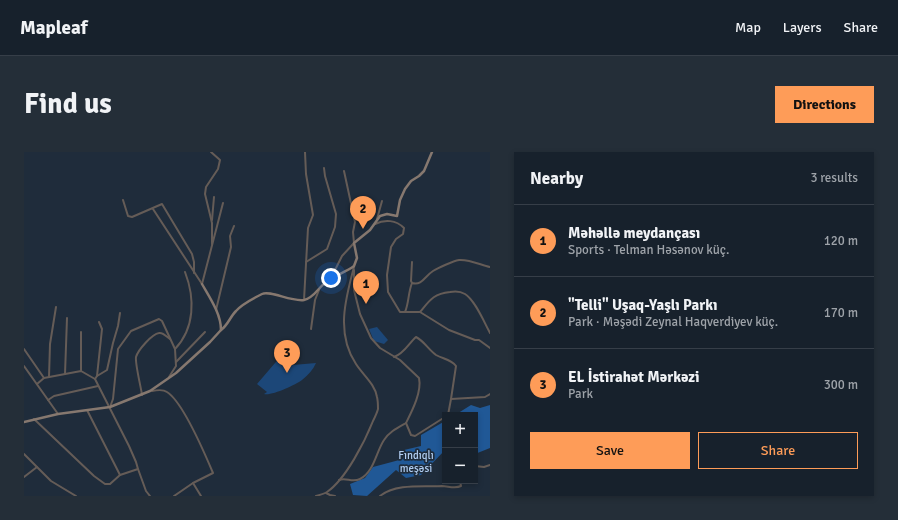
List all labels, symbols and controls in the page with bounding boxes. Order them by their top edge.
text: Mapleaf [20,16,88,40]
text: Map [735,19,761,36]
text: Layers [783,19,822,36]
text: Share [844,19,878,36]
button: Directions [775,86,874,123]
text: Find us [24,87,112,121]
text: Nearby [530,168,583,189]
text: 3 results [810,170,858,186]
pin: 2 [350,196,376,229]
text: Məhəllə meydançası [568,224,700,242]
text: 1 [539,233,547,249]
text: 120 m [824,233,858,249]
text: Sports · Telman Həsənov küç. [568,242,729,258]
your location [321,268,341,288]
pin: 1 [353,271,379,304]
text: "Telli" Uşaq-Yaşlı Parkı [568,296,718,314]
text: 2 [539,305,547,321]
text: 170 m [824,305,858,321]
text: Park · Məşədi Zeynal Haqverdiyev küç. [568,314,778,330]
pin: 3 [274,340,300,373]
text: EL İstirahət Mərkəzi [568,368,700,386]
text: 3 [539,377,547,393]
text: 300 m [824,377,858,393]
text: Park [568,386,593,402]
map controls [442,412,478,484]
button: + [442,412,478,448]
button: Save [530,432,690,469]
button: Share [698,432,858,469]
button: − [442,448,478,484]
park label: Fındıqlı meşəsi [398,449,434,475]

